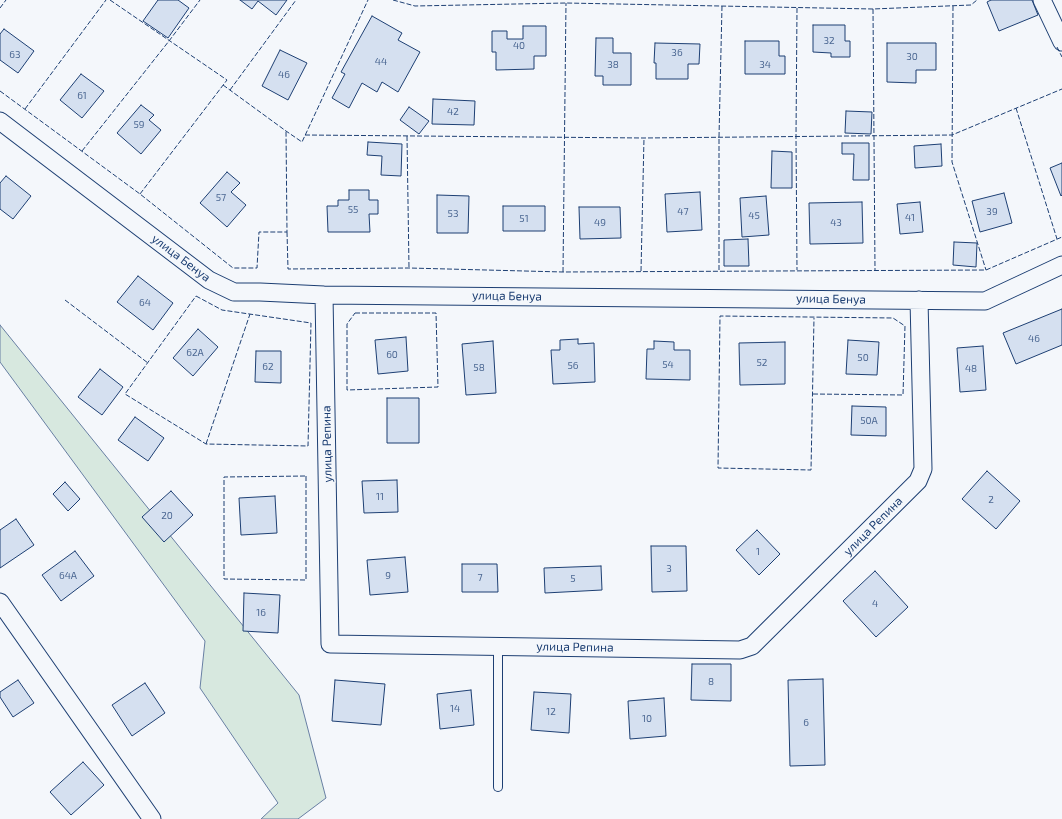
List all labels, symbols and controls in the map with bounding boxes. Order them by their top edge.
house number: 32 [823,35,835,47]
house number: 40 [513,40,525,52]
house number: 36 [671,47,683,59]
house number: 63 [9,49,21,61]
house number: 30 [906,51,918,63]
house number: 44 [375,56,387,68]
house number: 38 [607,59,619,71]
house number: 34 [759,59,771,71]
house number: 46 [278,69,290,81]
house number: 61 [77,90,87,102]
house number: 42 [447,106,459,118]
house number: 59 [133,119,145,131]
house number: 57 [216,192,226,204]
house number: 55 [348,204,358,216]
house number: 47 [677,206,689,218]
house number: 39 [986,206,998,218]
house number: 53 [448,208,458,220]
house number: 45 [748,210,760,222]
house number: 41 [905,212,915,224]
house number: 51 [519,213,529,225]
house number: 49 [594,217,606,229]
house number: 43 [830,217,842,229]
street label: улица Бенуа [149,231,213,285]
street label: улица Бенуа [472,288,542,304]
street label: улица Бенуа [796,291,866,307]
house number: 64 [139,297,151,309]
house number: 46 [1028,333,1040,345]
house number: 62А [186,347,204,359]
house number: 60 [386,349,398,361]
house number: 50 [857,352,869,364]
house number: 52 [757,357,767,369]
house number: 54 [662,359,674,371]
house number: 56 [567,360,579,372]
house number: 62 [262,361,274,373]
house number: 58 [473,362,485,374]
house number: 48 [965,363,977,375]
street label: улица Репина [319,405,335,483]
house number: 50А [860,415,878,427]
house number: 11 [376,491,384,503]
street label: улица Репина [841,494,905,558]
house number: 2 [988,494,994,506]
house number: 20 [161,510,173,522]
house number: 1 [756,546,760,558]
house number: 3 [666,563,672,575]
house number: 64А [59,570,77,582]
house number: 9 [385,570,391,582]
house number: 7 [477,572,483,584]
house number: 5 [570,573,576,585]
house number: 4 [872,598,878,610]
house number: 16 [256,607,266,619]
street label: улица Репина [536,639,614,655]
house number: 8 [708,676,714,688]
house number: 14 [450,703,460,715]
house number: 12 [546,706,556,718]
house number: 10 [642,713,652,725]
house number: 6 [803,717,809,729]

